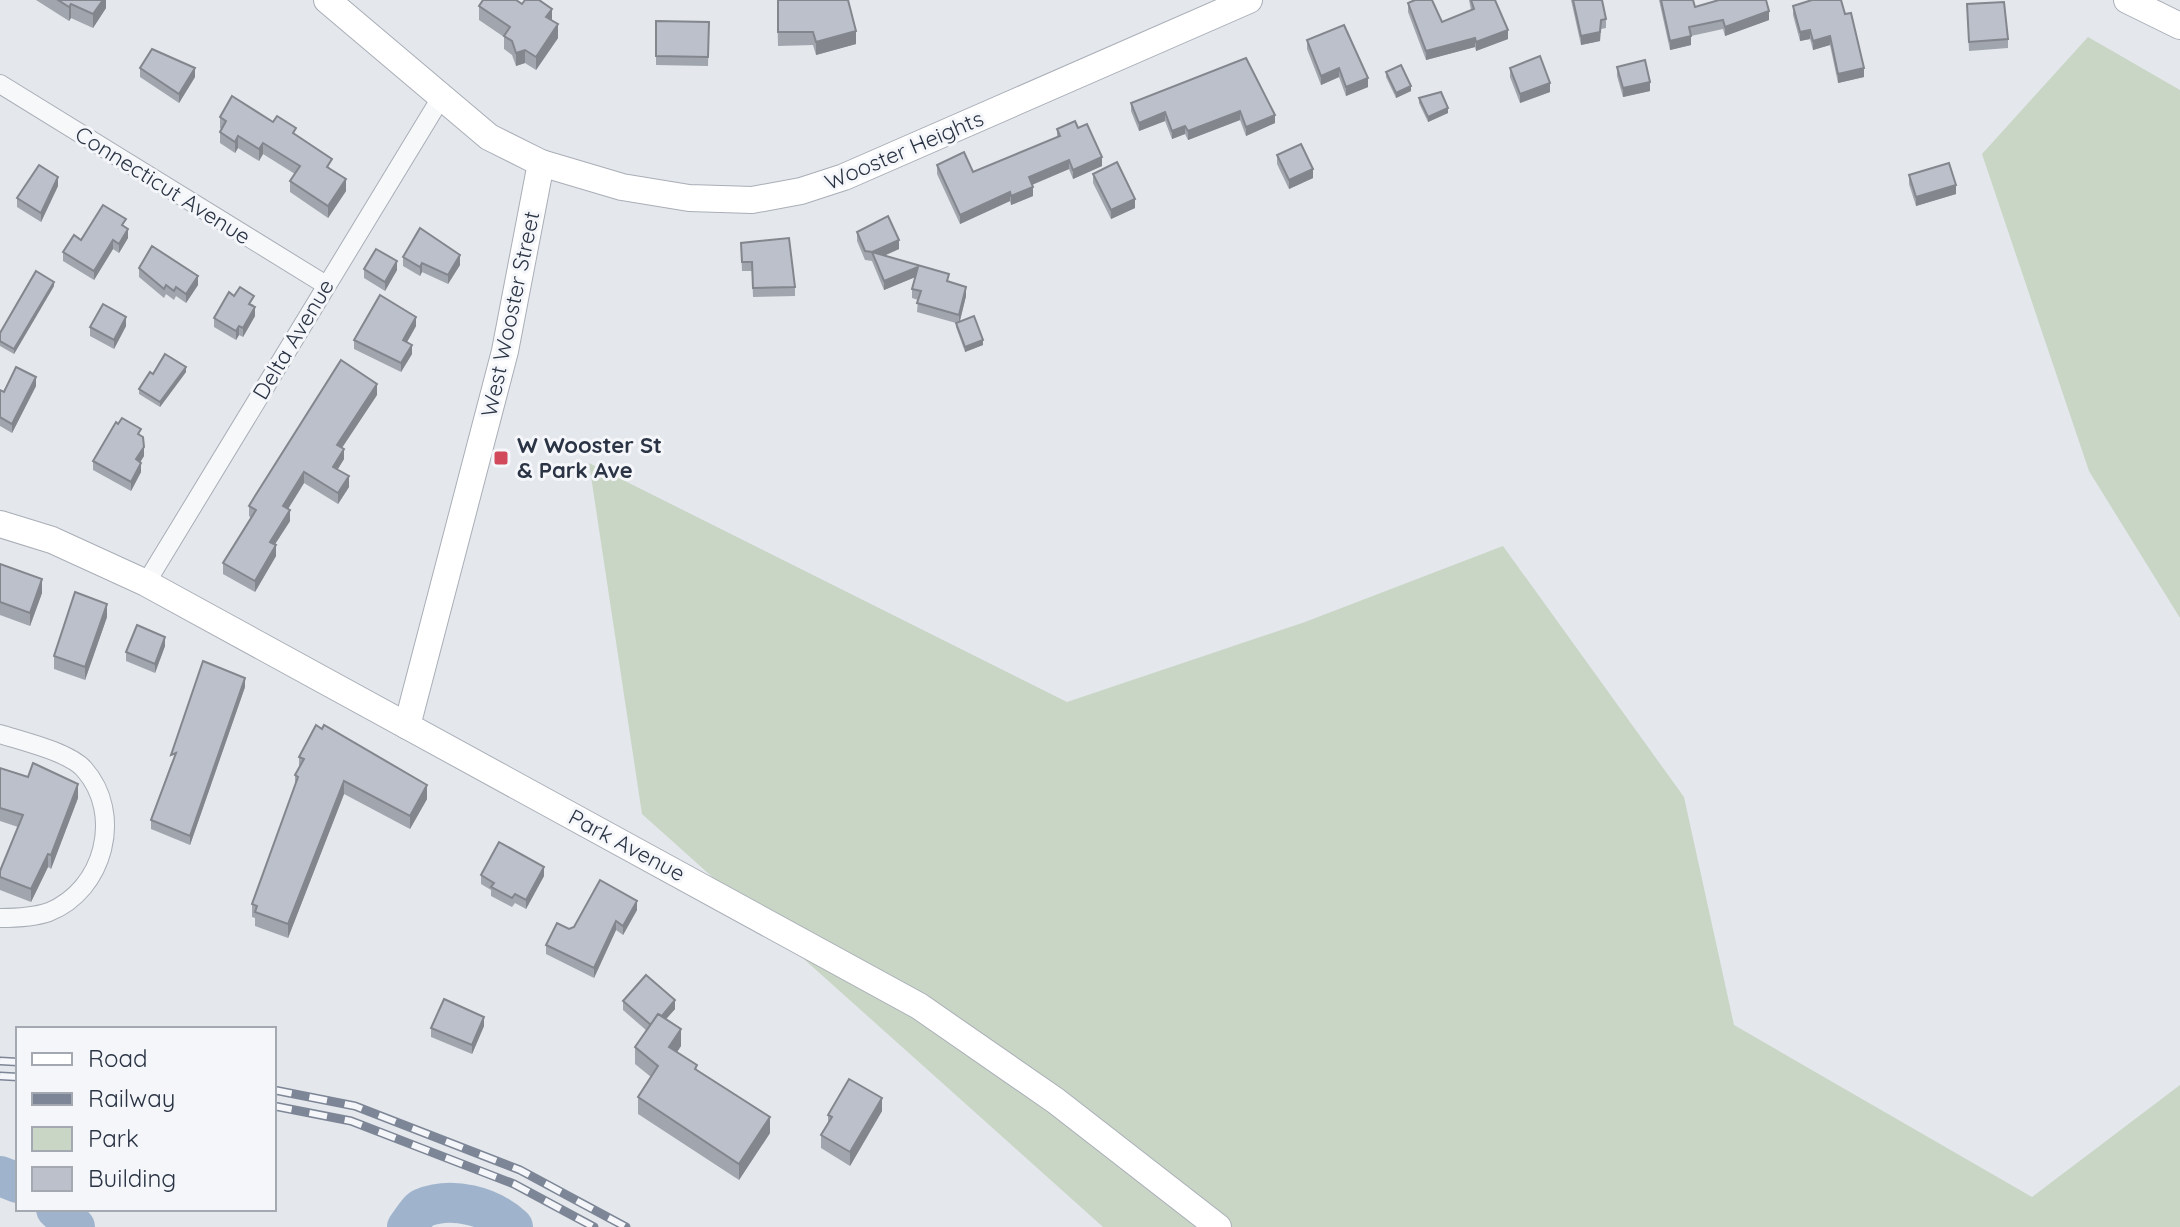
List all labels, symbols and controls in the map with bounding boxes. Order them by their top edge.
street label: Wooster Heights [821,104,987,196]
street label: Connecticut Avenue [70,120,256,250]
street label: West Wooster Street [475,209,545,419]
street label: Delta Avenue [246,274,340,404]
place label: W Wooster St & Park Ave [517,431,662,484]
marker: W Wooster St & Park Ave [492,449,510,467]
street label: Park Avenue [564,803,690,887]
legend [16,1027,276,1211]
text: Road [88,1043,148,1073]
text: Railway [88,1083,175,1113]
text: Park [88,1123,139,1153]
text: Building [88,1163,176,1193]

